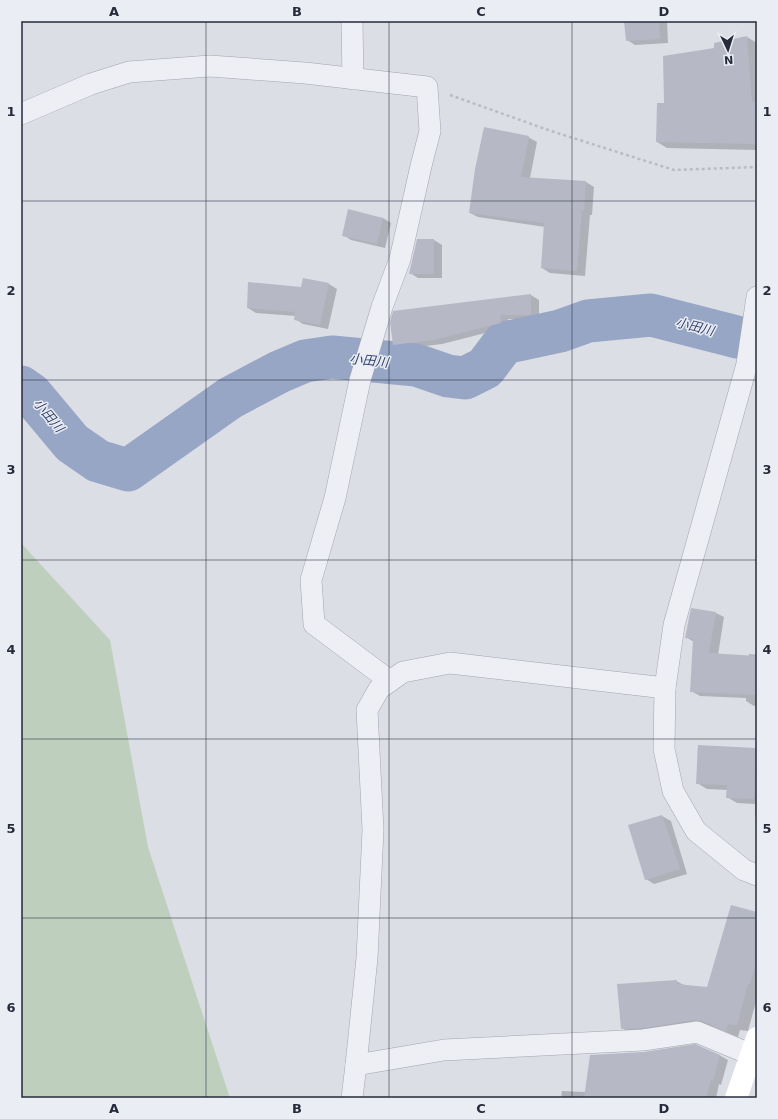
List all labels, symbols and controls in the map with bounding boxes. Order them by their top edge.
text: A [109,4,119,19]
text: B [292,4,302,19]
text: C [476,4,486,19]
text: D [659,4,670,19]
north arrow [708,30,748,70]
text: N [724,53,734,66]
text: 1 [6,104,16,119]
text: 1 [762,104,772,119]
text: 2 [6,283,16,298]
text: 2 [762,283,772,298]
water label: 小田川 [674,314,718,339]
water label: 小田川 [349,351,391,370]
water label: 小田川 [30,396,68,437]
text: 3 [6,462,16,477]
text: 3 [762,462,772,477]
text: 4 [6,642,16,657]
text: 4 [762,642,772,657]
text: 5 [6,821,16,836]
text: 5 [762,821,772,836]
text: 6 [6,1000,16,1015]
text: 6 [762,1000,772,1015]
text: A [109,1101,119,1116]
text: B [292,1101,302,1116]
text: C [476,1101,486,1116]
text: D [659,1101,670,1116]

